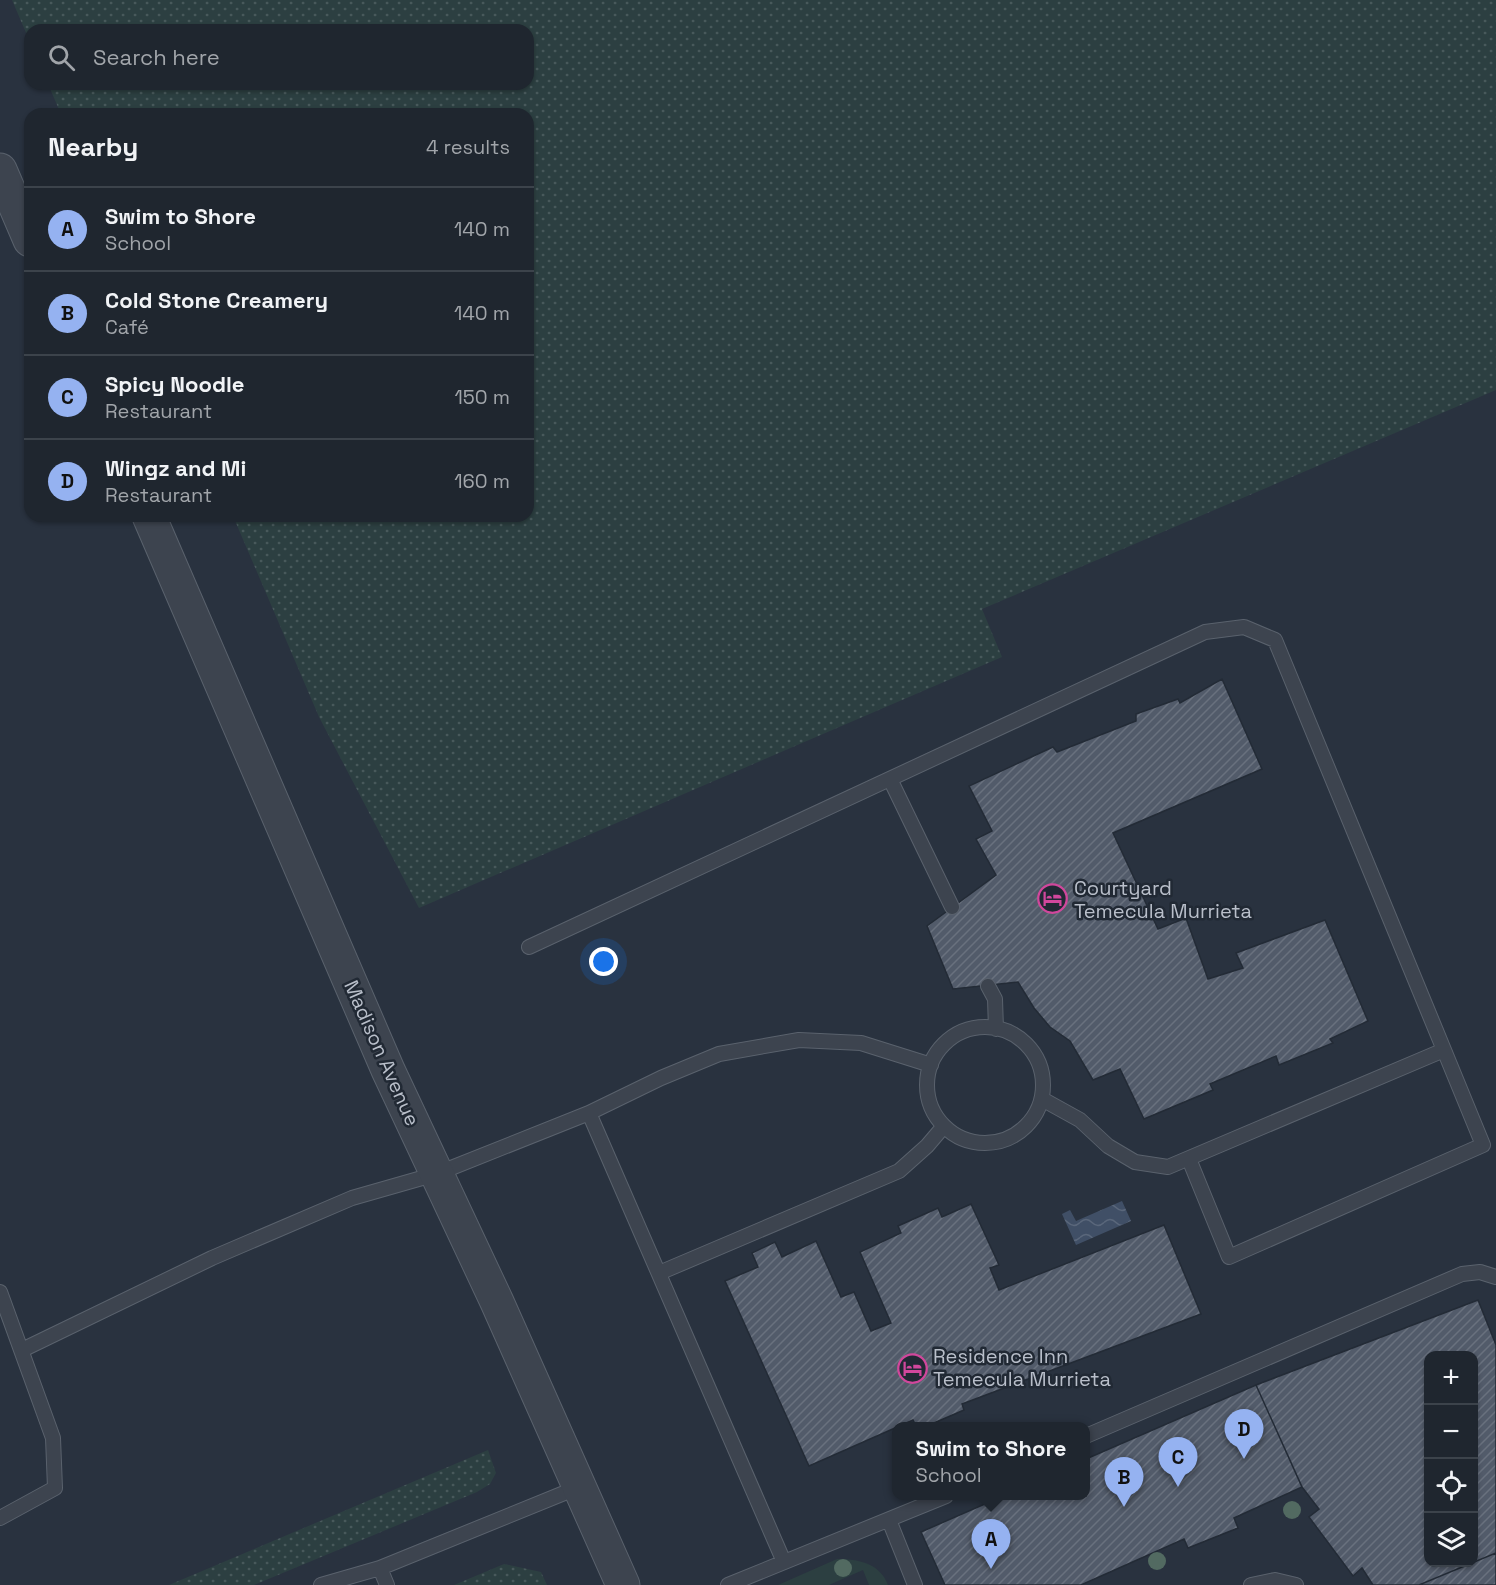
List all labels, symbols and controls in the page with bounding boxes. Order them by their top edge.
search box [24,24,534,90]
icon: search [45,41,78,74]
text: Search here [93,43,220,71]
text: Nearby [48,130,138,164]
text: 4 results [426,134,510,160]
text: Swim to Shore [105,202,256,230]
text: A [61,216,74,242]
text: 140 m [454,216,510,242]
text: School [105,230,171,256]
text: Cold Stone Creamery [105,286,328,314]
text: B [61,300,74,326]
text: 140 m [454,300,510,326]
text: Café [105,314,149,340]
text: Spicy Noodle [105,370,245,398]
text: C [61,384,74,410]
text: 150 m [455,384,510,410]
text: Restaurant [105,398,212,424]
text: Wingz and Mi [105,454,246,482]
text: D [61,468,74,494]
text: 160 m [454,468,510,494]
text: Restaurant [105,482,212,508]
place label: Courtyard Temecula Murrieta [1074,875,1252,924]
hotel icon: Courtyard Temecula Murrieta [1037,883,1069,915]
your location [589,947,618,976]
street label: Madison Avenue [338,976,426,1130]
place label: Residence Inn Temecula Murrieta [933,1343,1111,1392]
map controls [1424,1351,1478,1567]
button: + [1424,1351,1478,1405]
hotel icon: Residence Inn Temecula Murrieta [896,1352,928,1384]
button: − [1424,1405,1478,1459]
pin: D [1224,1410,1264,1459]
popup [892,1422,1090,1500]
text: Swim to Shore [916,1434,1066,1462]
pin: C [1158,1438,1198,1487]
pin: B [1104,1458,1144,1507]
button: locate [1424,1459,1478,1513]
text: School [916,1462,982,1488]
button: layers [1424,1513,1478,1567]
pin: A [972,1520,1010,1569]

